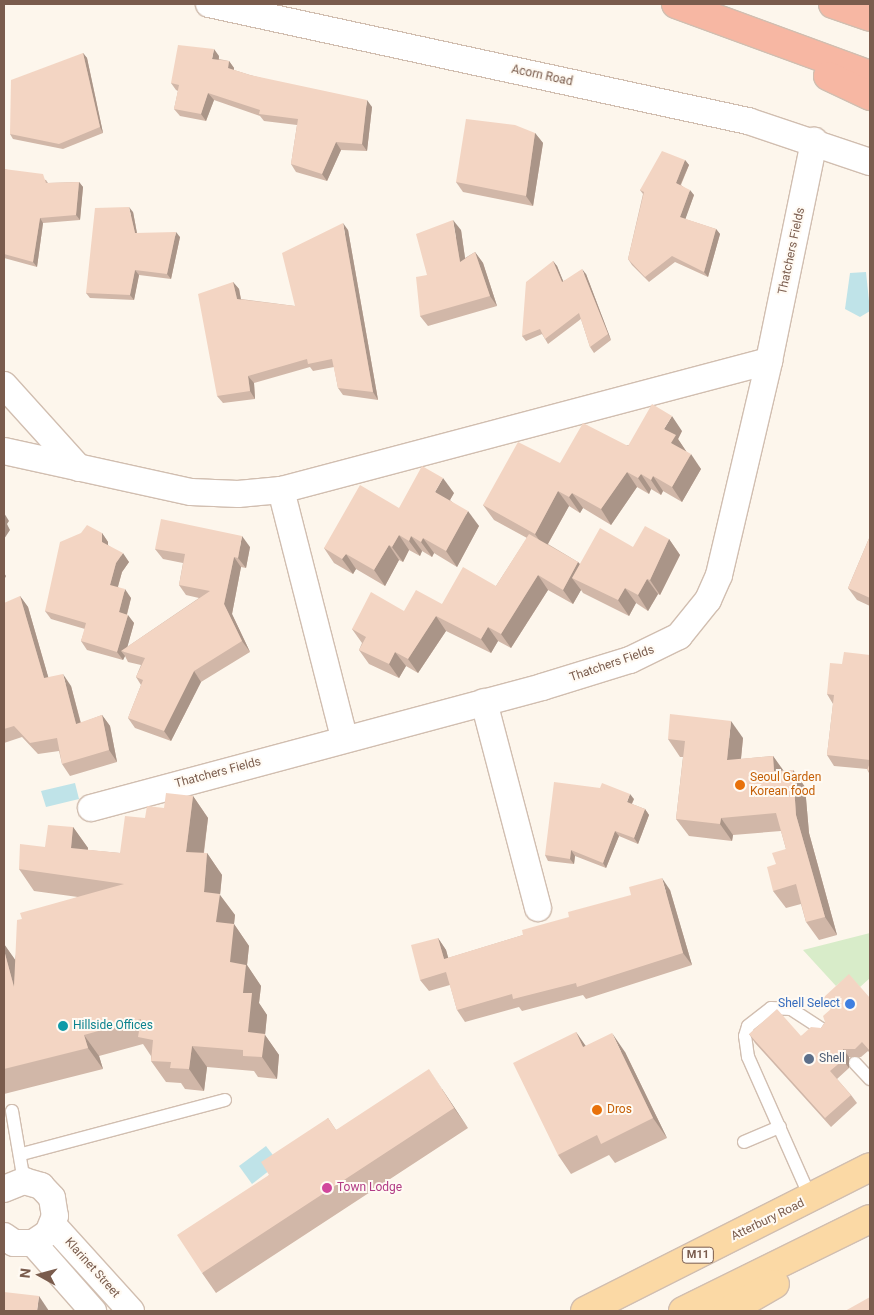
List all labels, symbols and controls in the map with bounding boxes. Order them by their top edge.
street label: Acorn Road [510,62,574,90]
street label: Thatchers Fields [776,206,808,296]
street label: Thatchers Fields [568,643,656,685]
street label: Thatchers Fields [173,755,263,791]
place label: Seoul Garden Korean food [750,771,821,799]
marker: Seoul Garden Korean food [734,779,746,791]
place label: Shell Select [778,997,840,1011]
marker: Shell Select [844,998,856,1010]
place label: Hillside Offices [73,1019,153,1033]
marker: Hillside Offices [57,1020,69,1032]
place label: Shell [819,1052,845,1066]
marker: Shell [803,1053,815,1065]
place label: Dros [607,1103,632,1117]
marker: Dros [591,1104,603,1116]
place label: Town Lodge [337,1181,402,1195]
marker: Town Lodge [321,1182,333,1194]
street label: Atterbury Road [729,1196,807,1244]
street label: Klarinet Street [61,1235,123,1301]
road number: M11 [682,1246,714,1264]
north arrow [15,1250,65,1300]
text: N [17,1267,34,1279]

